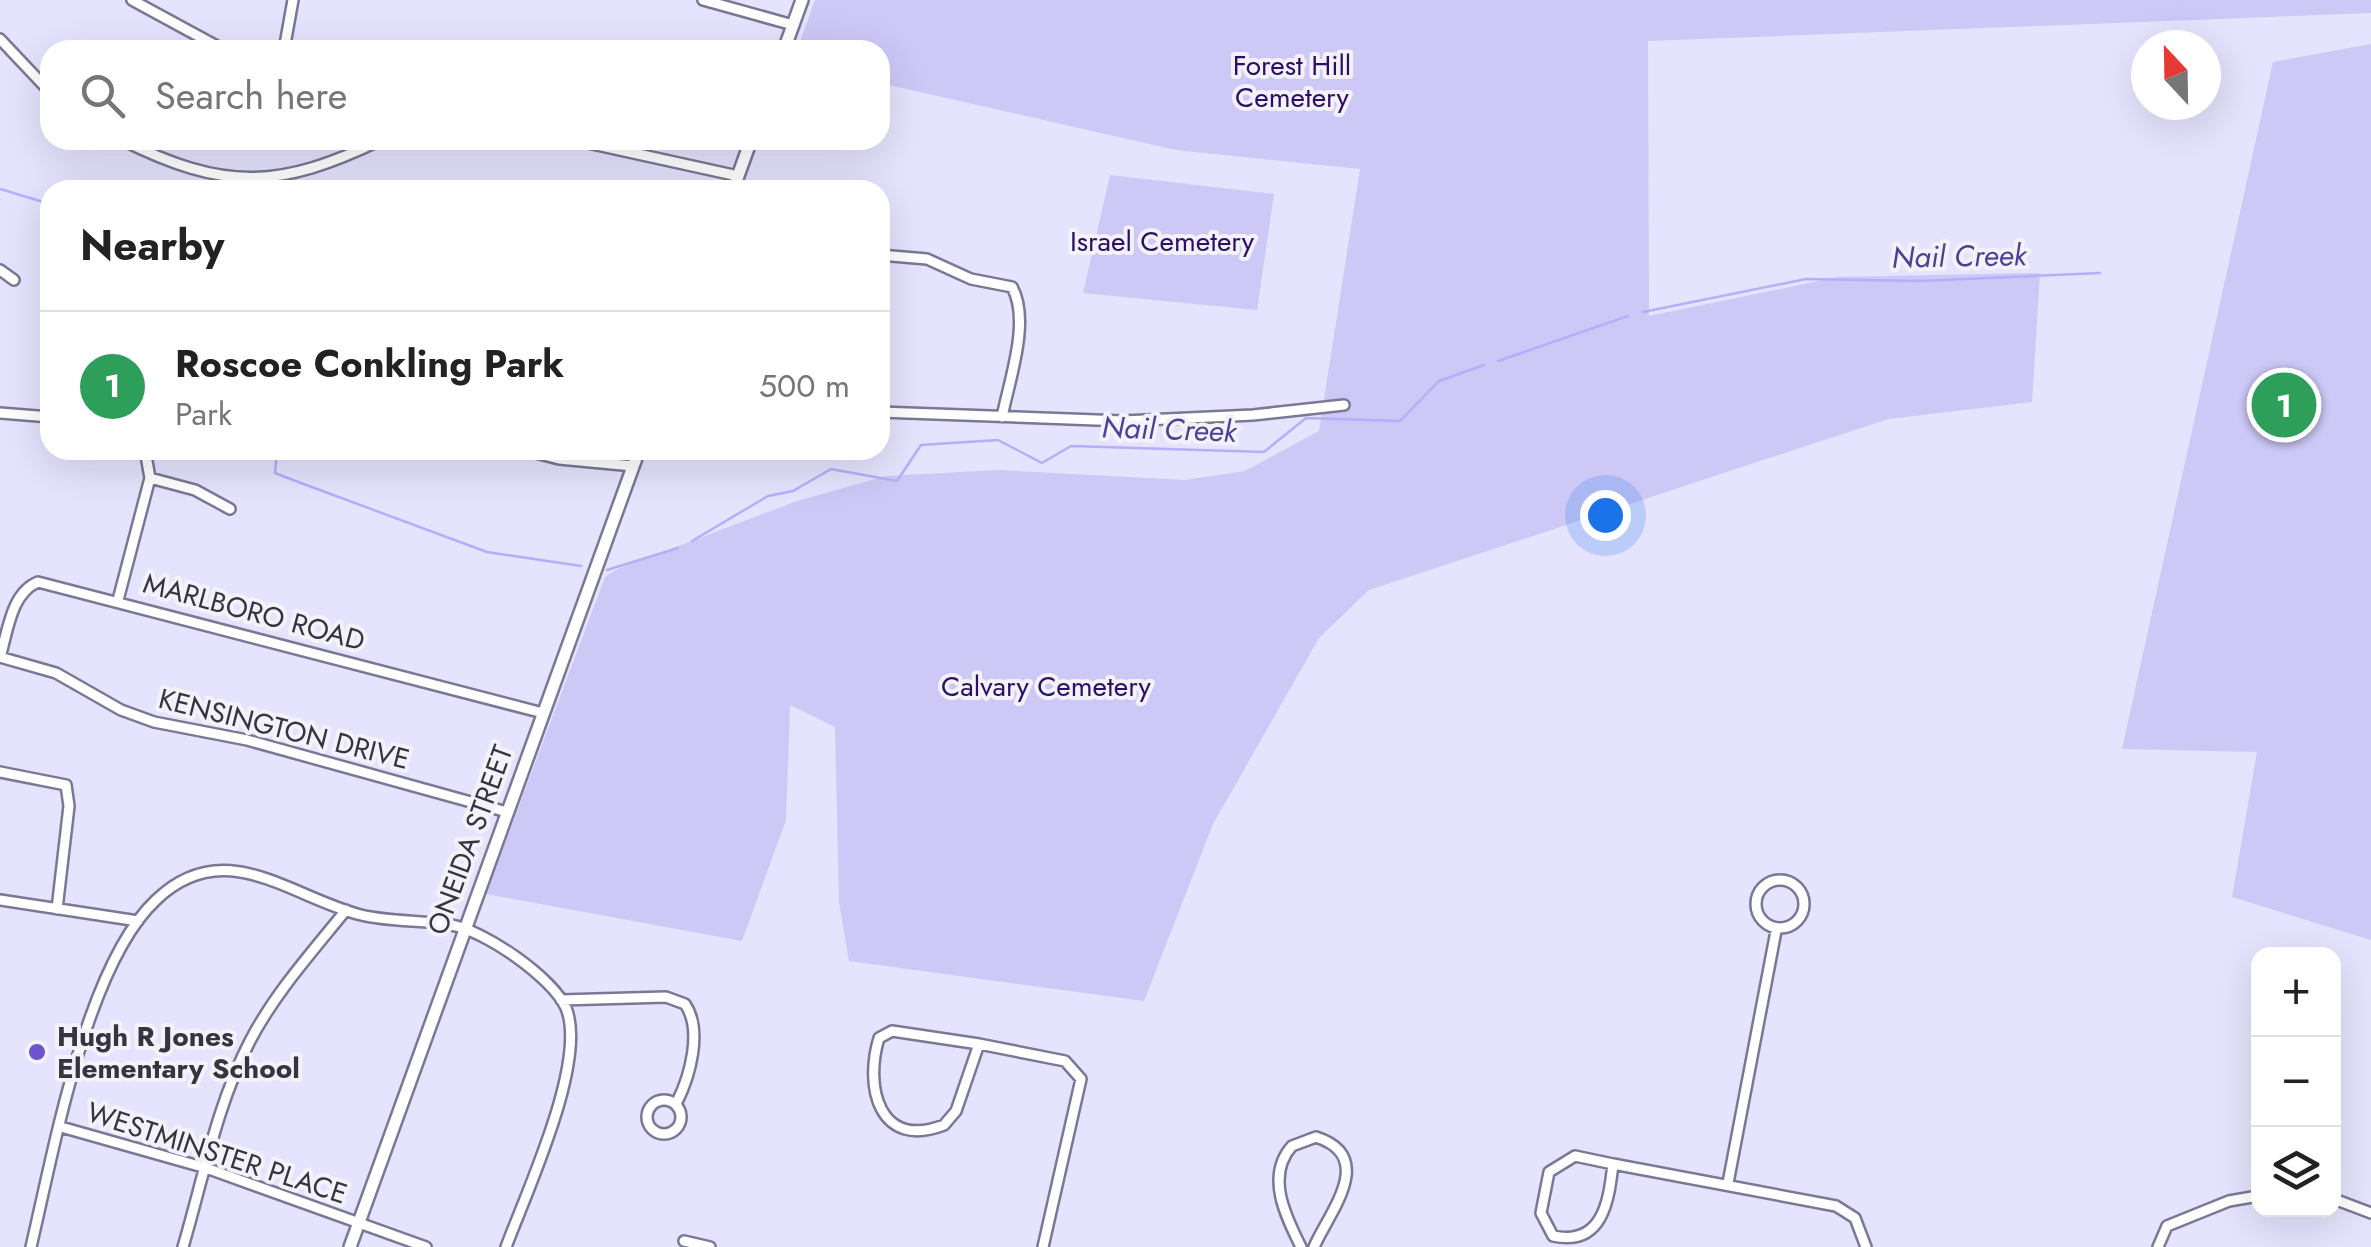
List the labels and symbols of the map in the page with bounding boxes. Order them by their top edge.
north arrow [2131,30,2221,120]
park label: Forest Hill Cemetery [1233,45,1351,118]
park label: Israel Cemetery [1070,221,1255,262]
water label: Nail Creek [1891,233,2028,279]
pin: 1 [2252,368,2316,442]
water label: Nail Creek [1101,405,1238,453]
your location [1580,490,1631,541]
street label: MARLBORO ROAD [139,563,369,661]
park label: Calvary Cemetery [941,666,1152,707]
street label: KENSINGTON DRIVE [154,678,414,780]
street label: ONEIDA STREET [417,739,523,941]
place label: Hugh R Jones Elementary School [57,1016,300,1089]
marker: Hugh R Jones Elementary School [26,1041,48,1063]
street label: WESTMINSTER PLACE [82,1092,352,1214]

